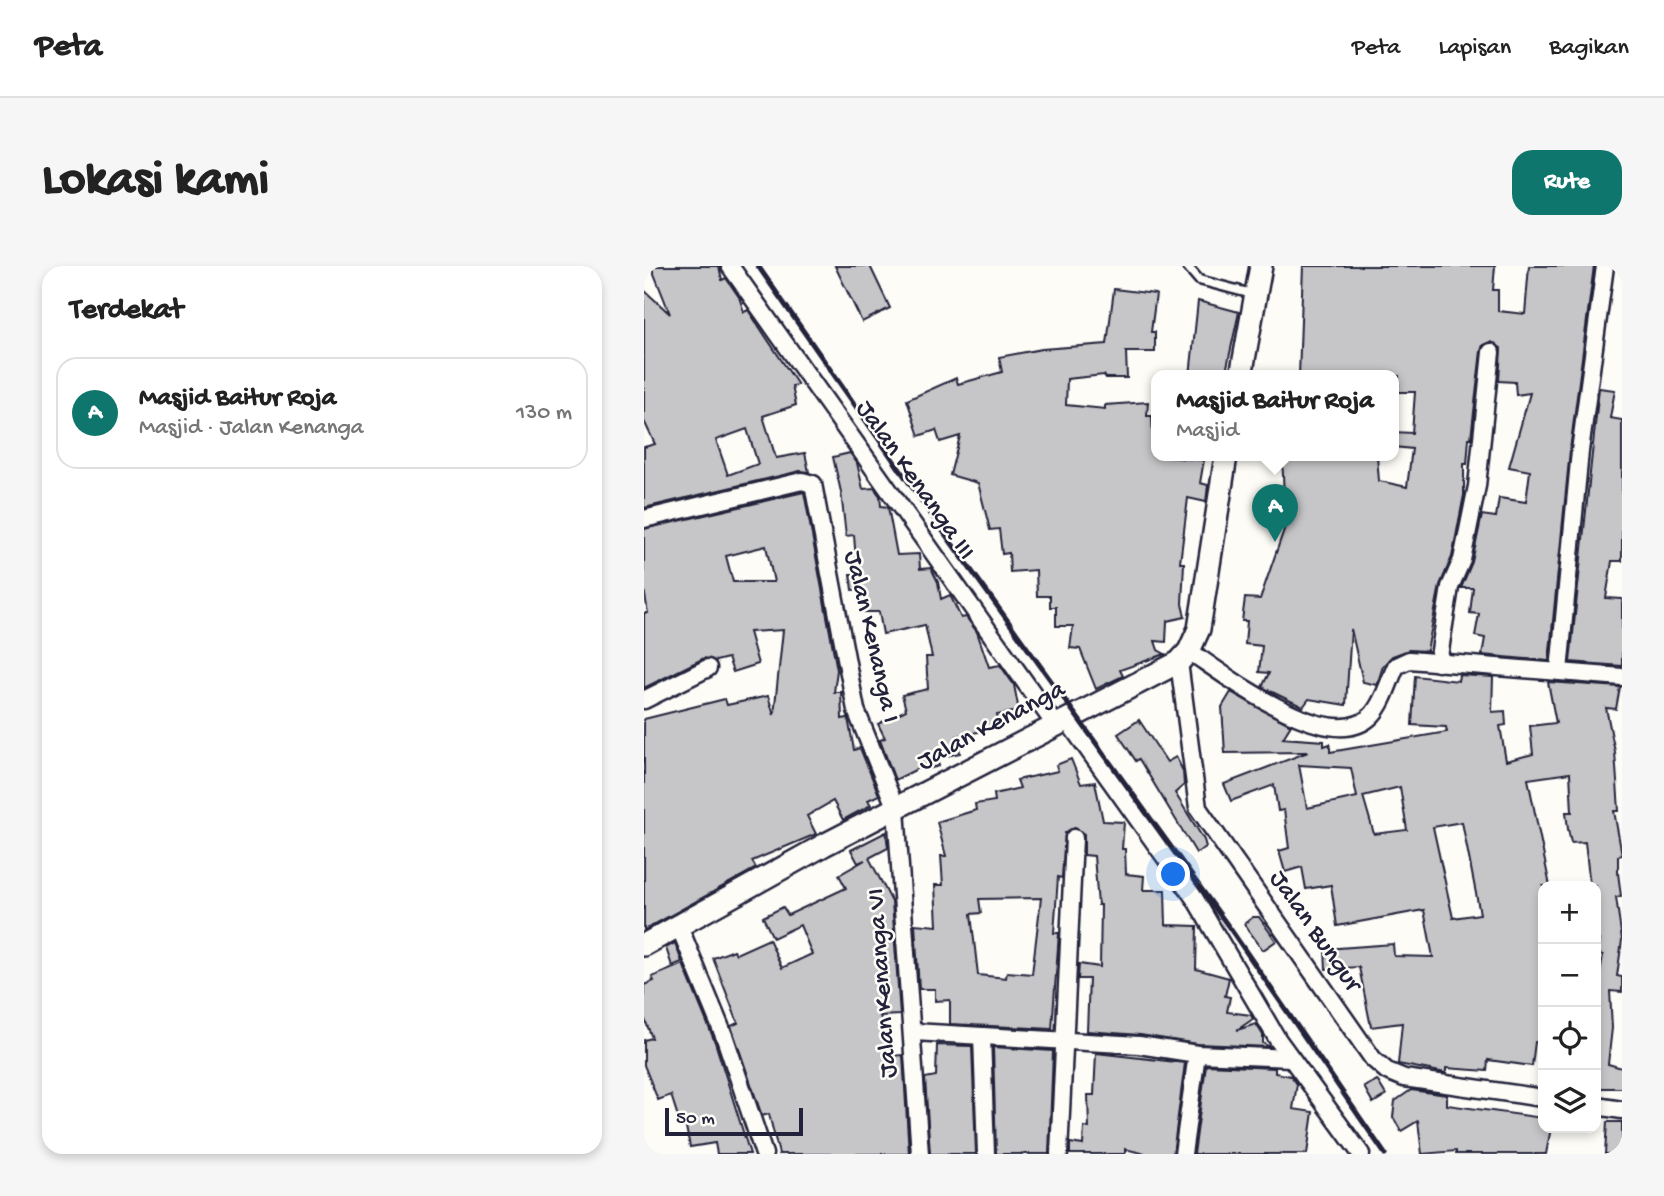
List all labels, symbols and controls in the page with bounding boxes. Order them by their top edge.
text: Peta [35,29,102,67]
text: Peta [1352,34,1400,63]
text: Lapisan [1438,34,1511,63]
text: Bagikan [1549,34,1629,63]
button: Rute [1512,150,1622,215]
text: Lokasi kami [42,153,269,211]
text: Terdekat [70,294,183,329]
popup [1151,370,1399,461]
text: Masjid Baitur Roja [139,384,336,415]
text: Masjid Baitur Roja [1176,387,1374,418]
street label: Jalan Kenanga III [847,395,981,567]
text: A [88,400,102,427]
text: 130 m [516,400,572,427]
text: Masjid · Jalan Kenanga [139,415,364,442]
text: Masjid [1176,418,1239,445]
pin: A [1252,484,1298,542]
street label: Jalan Kenanga I [835,548,905,726]
street label: Jalan Kenanga [913,674,1073,779]
your location [1156,857,1190,891]
street label: Jalan Bungur [1261,865,1369,1001]
map controls [1538,881,1601,1133]
button: + [1538,881,1601,944]
street label: Jalan Kenanga VI [862,887,906,1079]
button: − [1538,944,1601,1007]
button: locate [1538,1007,1601,1070]
button: layers [1538,1070,1601,1133]
scale bar [665,1105,803,1137]
text: 50 m [676,1108,715,1131]

